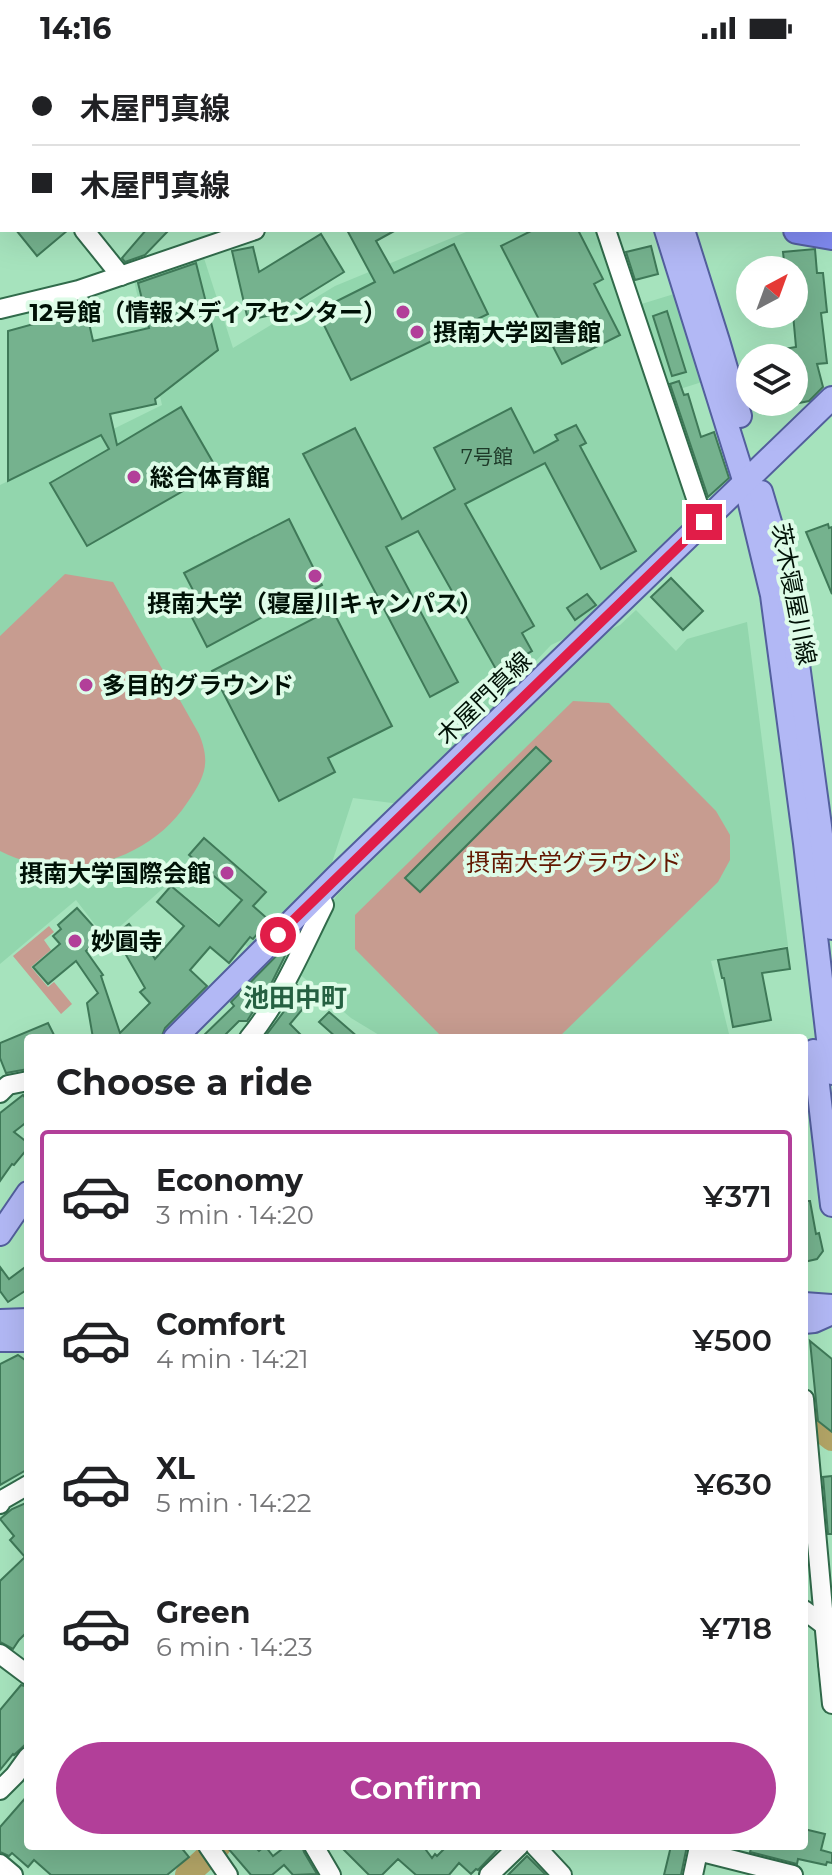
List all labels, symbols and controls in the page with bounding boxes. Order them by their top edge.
text: 14:16 [40,10,111,47]
text: 木屋門真線 [80,90,230,127]
text: 木屋門真線 [80,167,230,204]
north arrow [736,256,808,328]
map controls [736,256,808,416]
place label: 12号館（情報メディアセンター） [30,298,387,327]
marker: 12号館（情報メディアセンター） [394,303,412,321]
place label: 摂南大学図書館 [433,318,601,347]
marker: 摂南大学図書館 [408,323,426,341]
button: layers [736,344,808,416]
house number: 7号館 [461,445,513,469]
place label: 総合体育館 [150,463,270,492]
marker: 総合体育館 [125,468,143,486]
route end [686,504,722,540]
street label: 茨木寝屋川線 [766,521,822,667]
marker: 摂南大学（寝屋川キャンパス） [306,567,324,585]
place label: 摂南大学（寝屋川キャンパス） [147,589,483,618]
street label: 木屋門真線 [431,646,537,750]
place label: 多目的グラウンド [102,671,294,700]
marker: 多目的グラウンド [77,676,95,694]
park label: 摂南大学グラウンド [466,848,682,877]
place label: 摂南大学国際会館 [19,859,211,888]
marker: 摂南大学国際会館 [218,864,236,882]
route start [260,917,296,953]
place label: 妙圓寺 [91,927,163,956]
marker: 妙圓寺 [66,932,84,950]
district label: 池田中町 [243,982,347,1014]
text: Choose a ride [56,1060,313,1104]
icon: car [60,1160,132,1232]
text: Economy [156,1162,303,1199]
text: ¥371 [703,1178,772,1215]
text: 3 min · 14:20 [156,1199,314,1231]
icon: car [60,1304,132,1376]
text: Comfort [156,1306,286,1343]
text: ¥500 [692,1322,772,1359]
text: 4 min · 14:21 [156,1343,309,1375]
icon: car [60,1448,132,1520]
text: XL [156,1450,195,1487]
text: ¥630 [694,1466,772,1503]
text: 5 min · 14:22 [156,1487,312,1519]
icon: car [60,1592,132,1664]
text: Green [156,1594,250,1631]
text: ¥718 [700,1610,772,1647]
text: 6 min · 14:23 [156,1631,313,1663]
button: Confirm [56,1742,776,1834]

